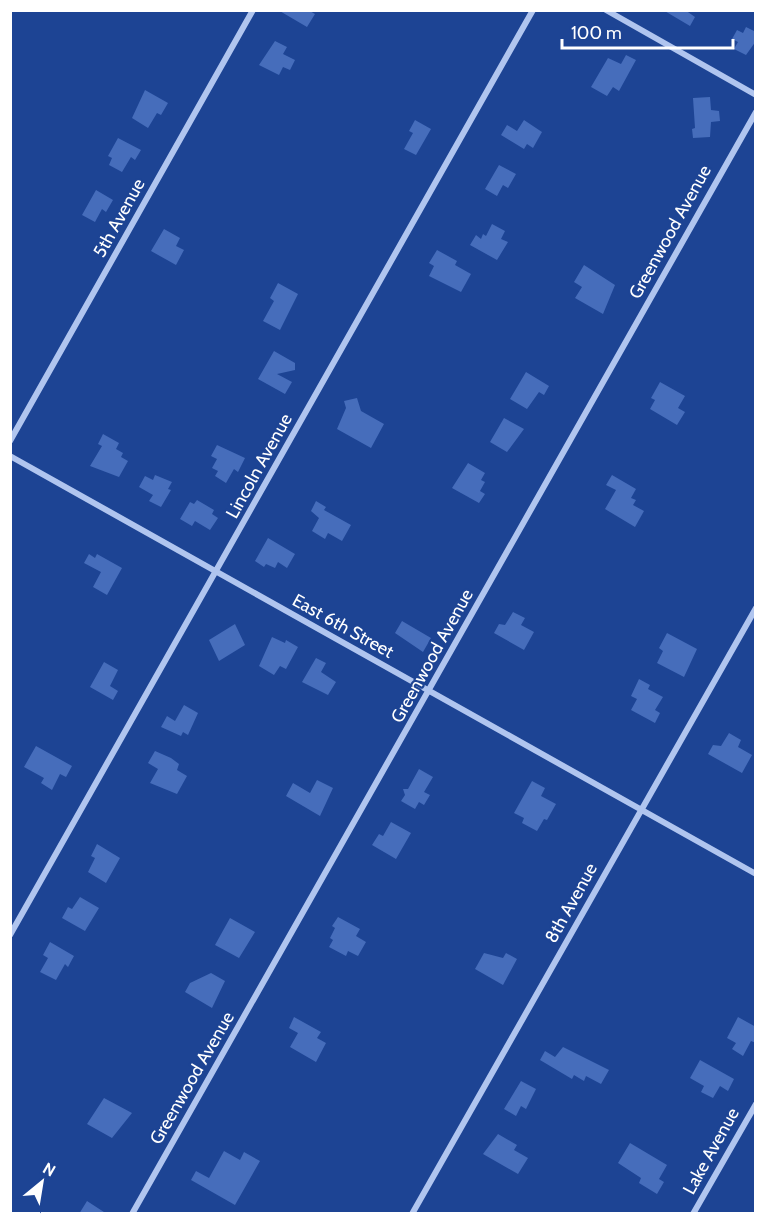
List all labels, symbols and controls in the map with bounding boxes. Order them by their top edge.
scale bar [562,12,733,50]
text: 100 m [571,22,622,44]
street label: Greenwood Avenue [624,161,716,303]
street label: 5th Avenue [88,175,150,261]
street label: Lincoln Avenue [221,410,297,522]
street label: Greenwood Avenue [386,585,478,727]
street label: East 6th Street [288,589,398,663]
street label: 8th Avenue [540,859,602,947]
street label: Greenwood Avenue [145,1008,239,1148]
street label: Lake Avenue [678,1104,744,1198]
north arrow [12,1152,72,1212]
text: N [40,1158,59,1180]

